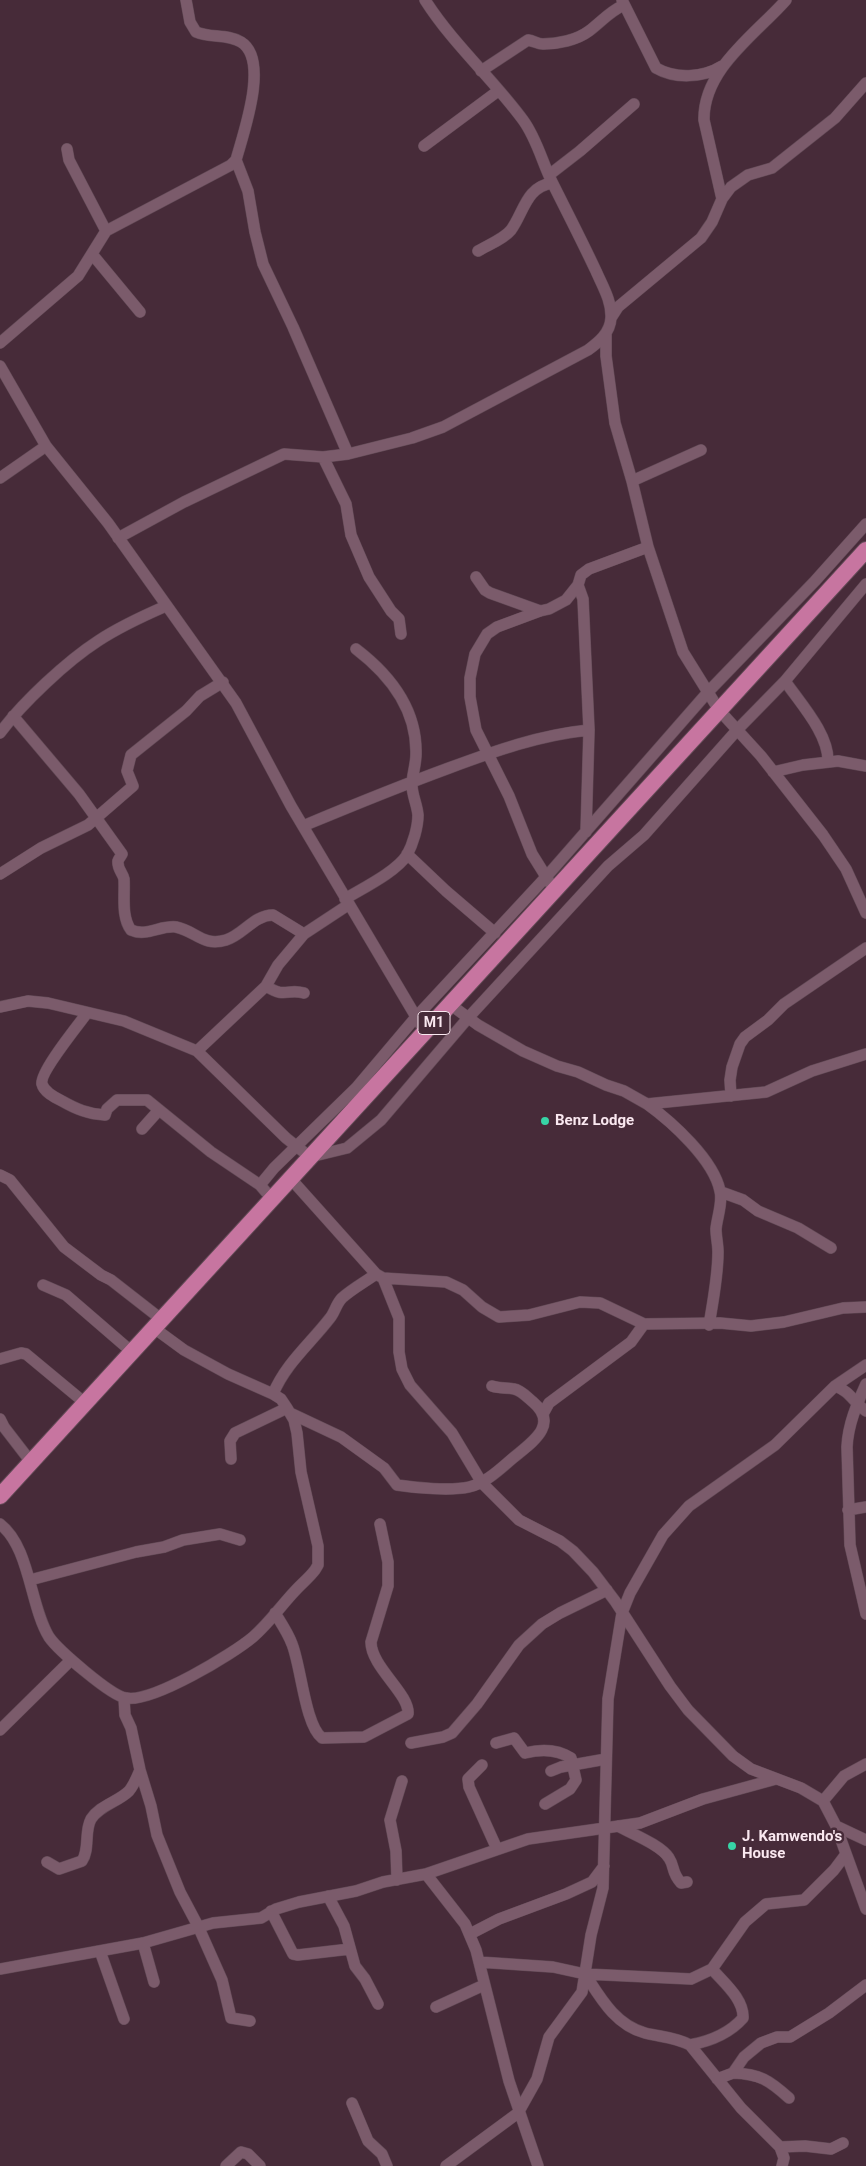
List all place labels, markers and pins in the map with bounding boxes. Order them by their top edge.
place label: Benz Lodge [555,1112,634,1130]
marker: Benz Lodge [539,1115,551,1127]
place label: J. Kamwendo's House [742,1828,842,1863]
marker: J. Kamwendo's House [726,1840,738,1852]

